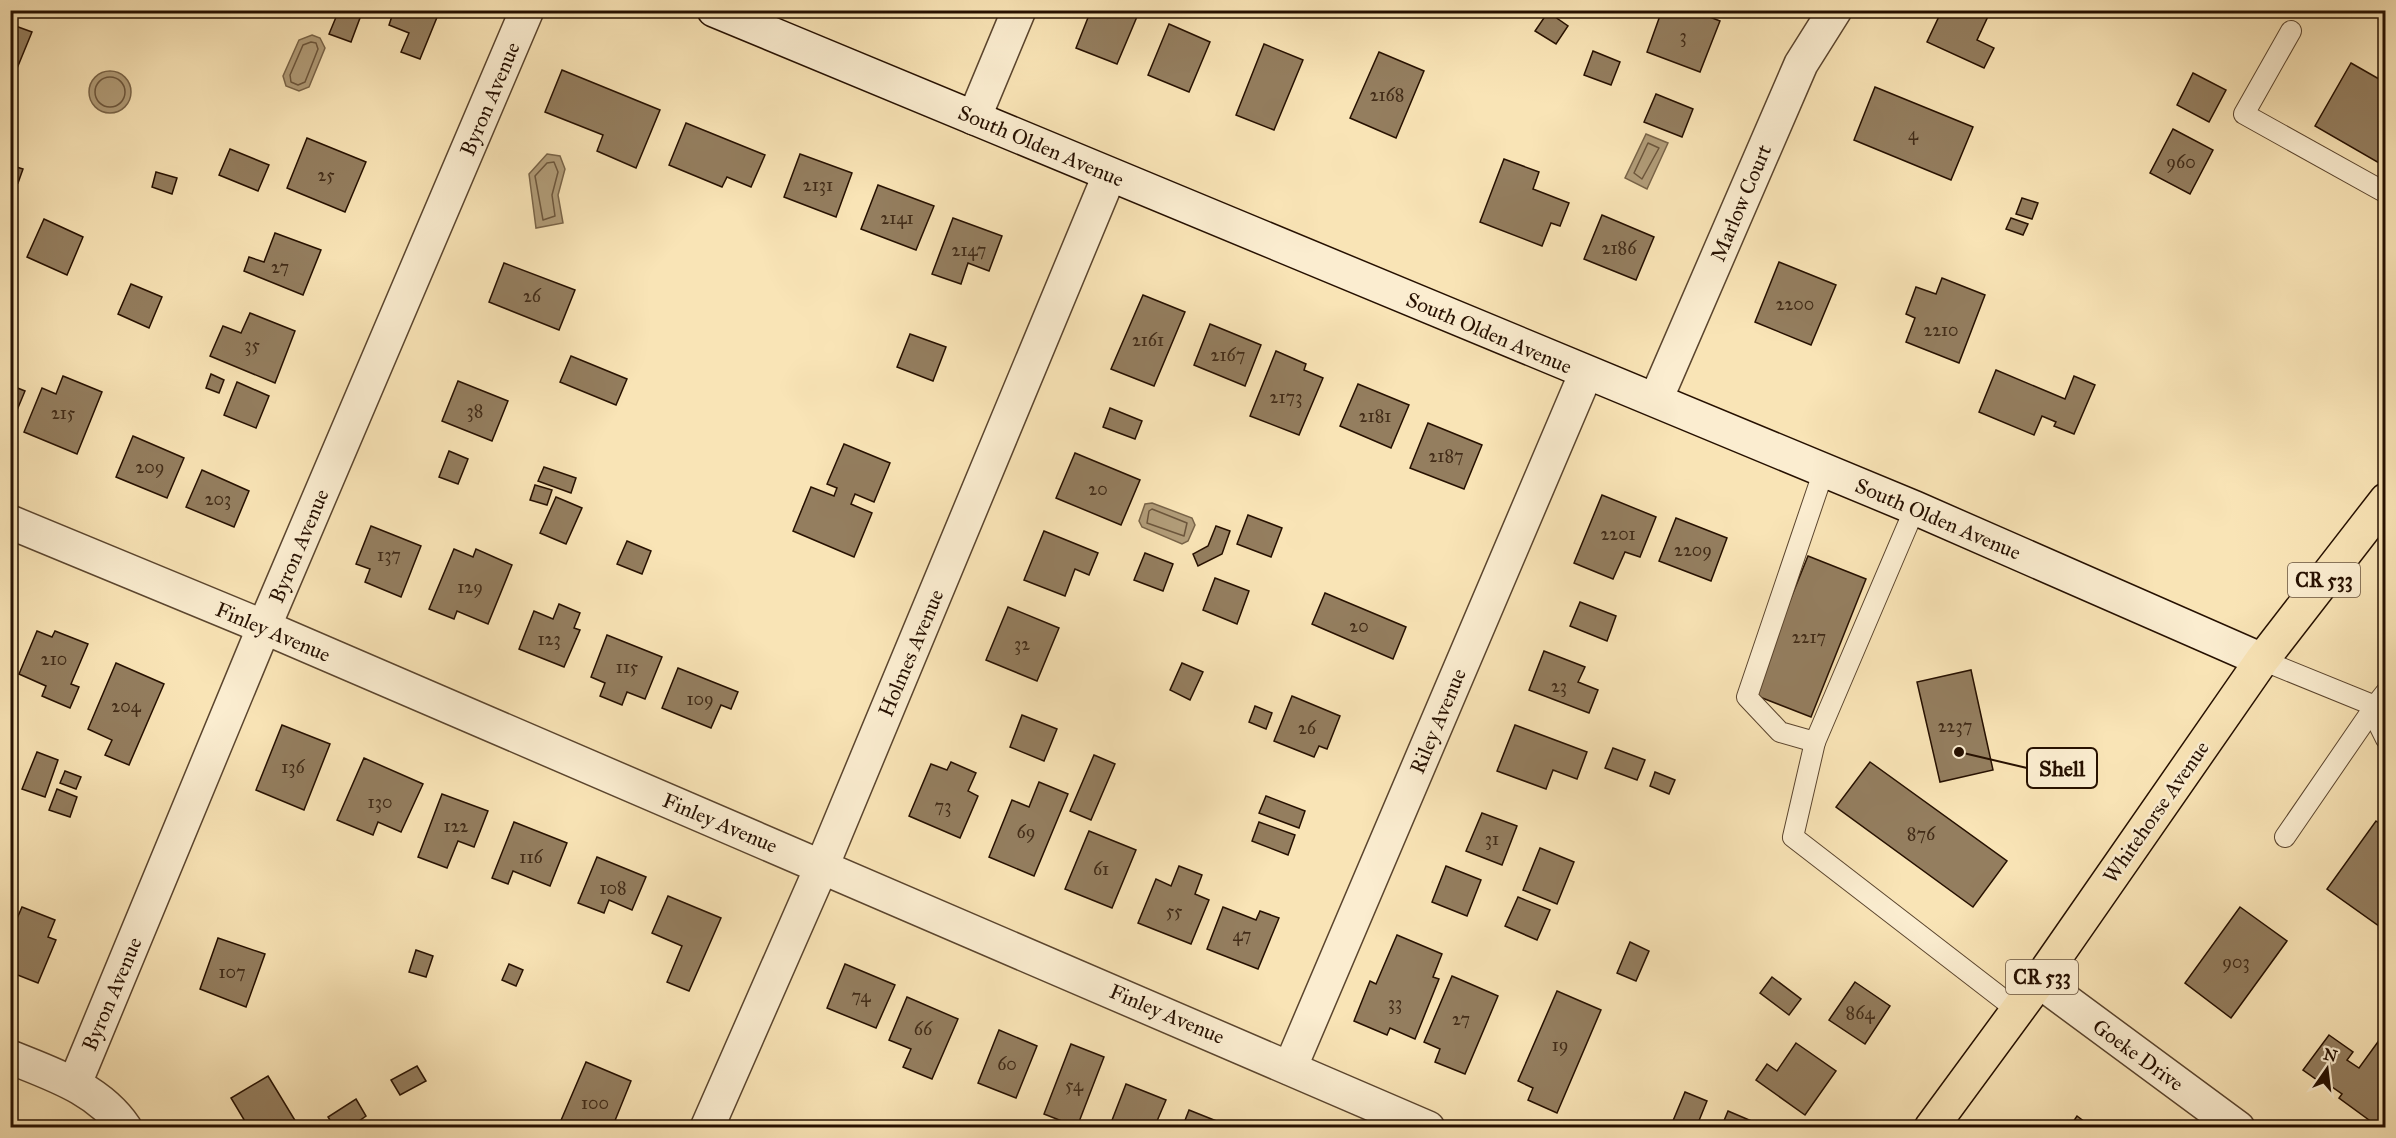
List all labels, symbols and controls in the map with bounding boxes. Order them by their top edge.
house number: 3 [1679,25,1687,47]
street label: Byron Avenue [454,38,526,160]
house number: 2168 [1370,84,1404,106]
street label: South Olden Avenue [954,99,1128,193]
house number: 4 [1908,123,1919,145]
street label: Marlow Court [1705,140,1777,265]
house number: 960 [2166,151,2196,173]
house number: 25 [317,164,335,186]
house number: 2131 [803,174,833,196]
house number: 2141 [880,207,914,229]
house number: 2186 [1602,237,1637,259]
house number: 2147 [952,239,986,261]
house number: 27 [271,256,289,278]
house number: 26 [523,285,542,307]
street label: South Olden Avenue [1402,286,1576,380]
house number: 2200 [1776,293,1814,315]
house number: 2210 [1923,319,1959,341]
house number: 2161 [1132,329,1164,351]
house number: 35 [244,334,260,356]
house number: 2167 [1211,344,1245,366]
house number: 2173 [1270,386,1302,408]
house number: 38 [467,400,483,422]
house number: 215 [51,402,76,424]
house number: 2181 [1359,405,1391,427]
house number: 2187 [1428,445,1464,467]
house number: 209 [135,456,165,478]
street label: South Olden Avenue [1851,472,2025,566]
house number: 20 [1088,478,1108,500]
street label: Byron Avenue [263,485,335,607]
house number: 203 [205,488,231,510]
house number: 2201 [1600,523,1636,545]
house number: 2209 [1674,539,1712,561]
house number: 137 [377,544,401,566]
road number: CR 533 [2288,563,2360,597]
house number: 129 [457,576,483,598]
street label: Holmes Avenue [873,585,950,721]
street label: Finley Avenue [212,596,335,668]
house number: 20 [1349,615,1369,637]
house number: 2217 [1792,626,1826,648]
house number: 123 [537,628,561,650]
house number: 32 [1014,633,1030,655]
house number: 210 [41,648,67,670]
house number: 115 [616,656,639,678]
street label: Riley Avenue [1404,664,1472,778]
house number: 23 [1551,675,1567,697]
house number: 109 [686,688,714,710]
house number: 204 [111,695,142,717]
house number: 2237 [1938,715,1972,737]
house number: 26 [1298,717,1317,739]
street label: Whitehorse Avenue [2097,736,2215,888]
callout: Shell [2027,748,2097,788]
text: Shell [2039,755,2086,782]
house number: 136 [281,756,306,778]
street label: Finley Avenue [659,787,782,859]
house number: 130 [368,791,392,813]
house number: 73 [935,795,951,817]
house number: 122 [444,815,469,837]
house number: 69 [1017,821,1035,843]
house number: 876 [1907,823,1936,845]
house number: 31 [1485,828,1499,850]
house number: 116 [519,846,543,868]
house number: 61 [1093,858,1109,880]
house number: 108 [599,877,627,899]
house number: 55 [1166,900,1183,922]
house number: 47 [1233,924,1251,946]
street label: Byron Avenue [76,933,148,1055]
house number: 903 [2222,951,2250,973]
road number: CR 533 [2006,960,2078,994]
house number: 107 [218,961,246,983]
street label: Finley Avenue [1106,978,1229,1050]
house number: 74 [851,985,872,1007]
house number: 33 [1388,992,1402,1014]
house number: 864 [1846,1002,1875,1024]
house number: 27 [1452,1008,1470,1030]
street label: Goeke Drive [2087,1013,2189,1097]
house number: 66 [914,1018,933,1040]
house number: 19 [1552,1034,1568,1056]
north arrow [2297,1039,2357,1099]
text: N [2322,1044,2340,1066]
house number: 60 [997,1053,1017,1075]
house number: 54 [1065,1074,1084,1096]
house number: 100 [581,1092,609,1114]

